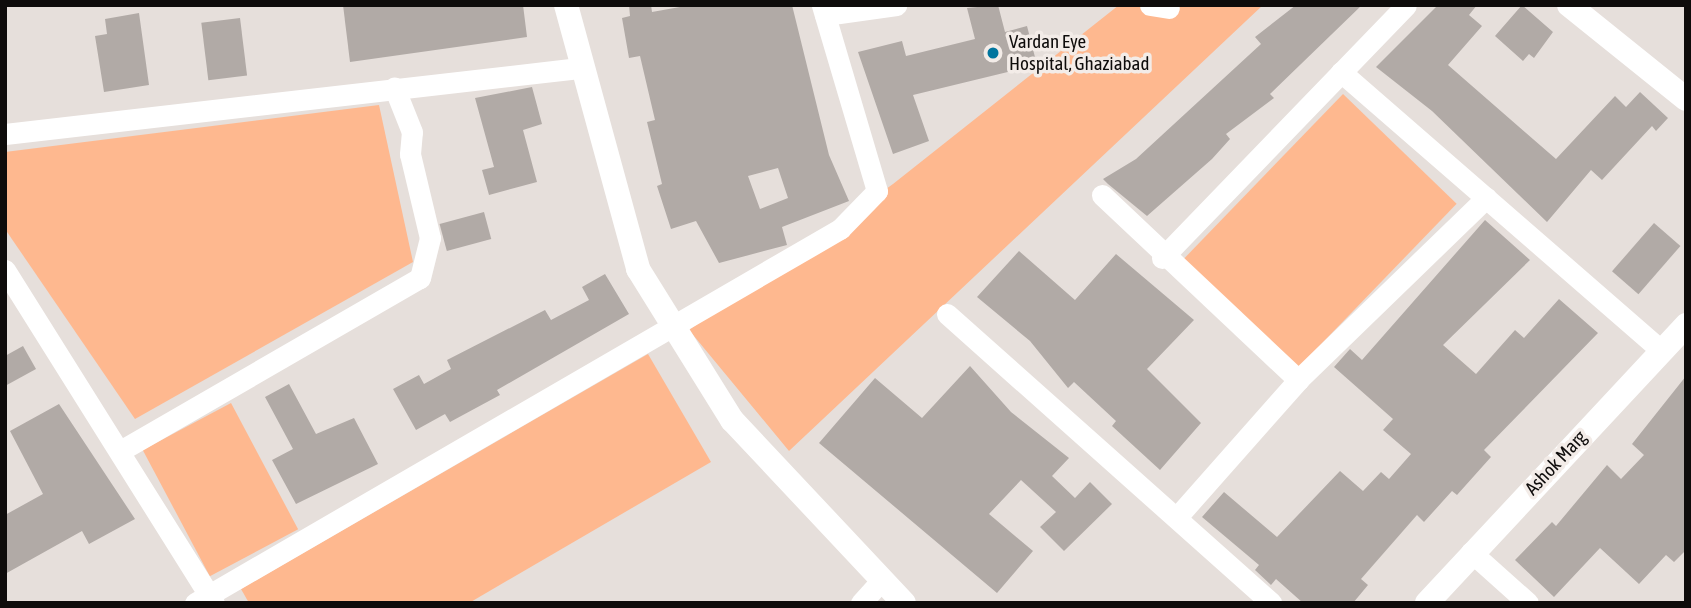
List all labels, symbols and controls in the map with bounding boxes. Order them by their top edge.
place label: Vardan Eye Hospital, Ghaziabad [1009,31,1149,75]
marker: Vardan Eye Hospital, Ghaziabad [983,43,1003,63]
street label: Ashok Marg [1520,426,1592,500]

